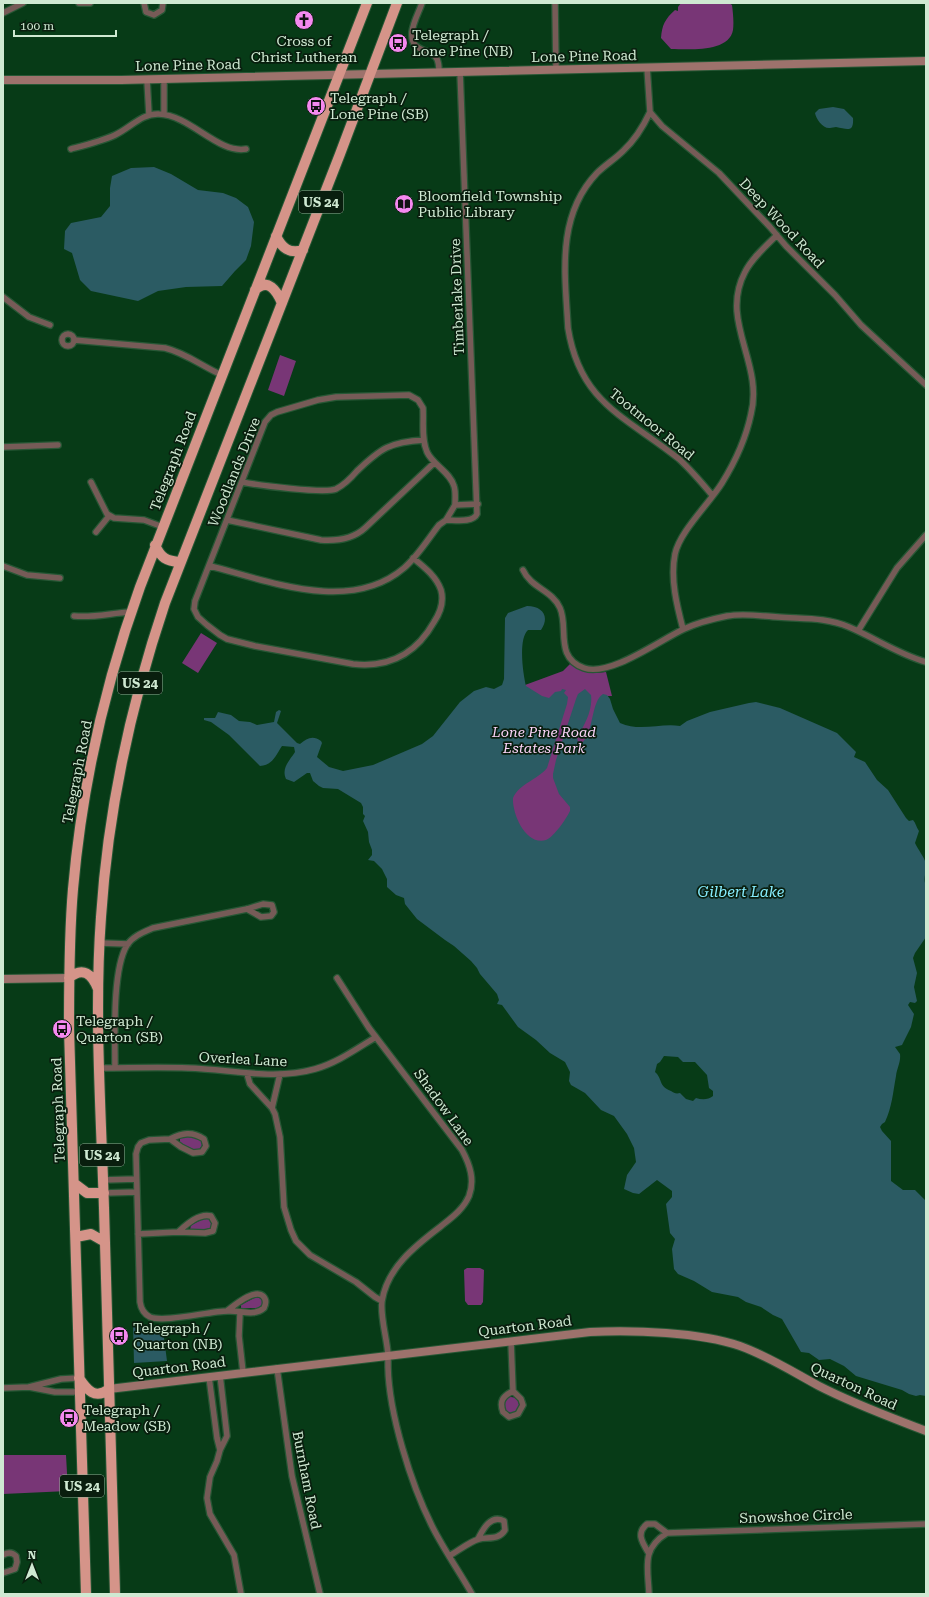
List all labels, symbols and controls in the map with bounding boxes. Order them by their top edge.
church icon: Cross of Christ Lutheran [293,9,315,31]
scale bar [14,12,116,38]
text: 100 m [20,19,54,33]
place label: Telegraph / Lone Pine (NB) [412,27,513,59]
bus stop icon: Telegraph / Lone Pine (NB) [387,32,409,54]
place label: Cross of Christ Lutheran [251,33,357,65]
street label: Lone Pine Road [531,47,637,65]
street label: Lone Pine Road [135,56,241,74]
place label: Telegraph / Lone Pine (SB) [330,90,428,122]
bus stop icon: Telegraph / Lone Pine (SB) [305,95,327,117]
street label: Deep Wood Road [736,175,828,271]
place label: Bloomfield Township Public Library [418,188,562,220]
road number: US 24 [299,191,343,213]
library icon: Bloomfield Township Public Library [393,193,415,215]
street label: Timberlake Drive [447,238,467,356]
street label: Tootmoor Road [606,385,698,463]
street label: Telegraph Road [147,409,199,513]
street label: Woodlands Drive [205,415,263,529]
road number: US 24 [118,672,162,694]
street label: Telegraph Road [59,719,95,825]
park label: Lone Pine Road Estates Park [491,724,596,756]
water label: Gilbert Lake [698,883,785,901]
place label: Telegraph / Quarton (SB) [76,1013,163,1045]
bus stop icon: Telegraph / Quarton (SB) [51,1018,73,1040]
street label: Overlea Lane [198,1049,288,1069]
street label: Telegraph Road [48,1057,68,1163]
street label: Shadow Lane [411,1066,477,1149]
road number: US 24 [80,1144,124,1166]
street label: Quarton Road [477,1312,573,1340]
place label: Telegraph / Quarton (NB) [133,1320,222,1352]
bus stop icon: Telegraph / Quarton (NB) [108,1325,130,1347]
street label: Quarton Road [131,1353,227,1381]
street label: Quarton Road [808,1359,900,1413]
place label: Telegraph / Meadow (SB) [83,1402,171,1434]
bus stop icon: Telegraph / Meadow (SB) [58,1407,80,1429]
street label: Burnham Road [290,1429,324,1531]
road number: US 24 [60,1475,104,1497]
street label: Snowshoe Circle [739,1506,853,1526]
north arrow [12,1545,52,1585]
text: N [28,1549,37,1562]

